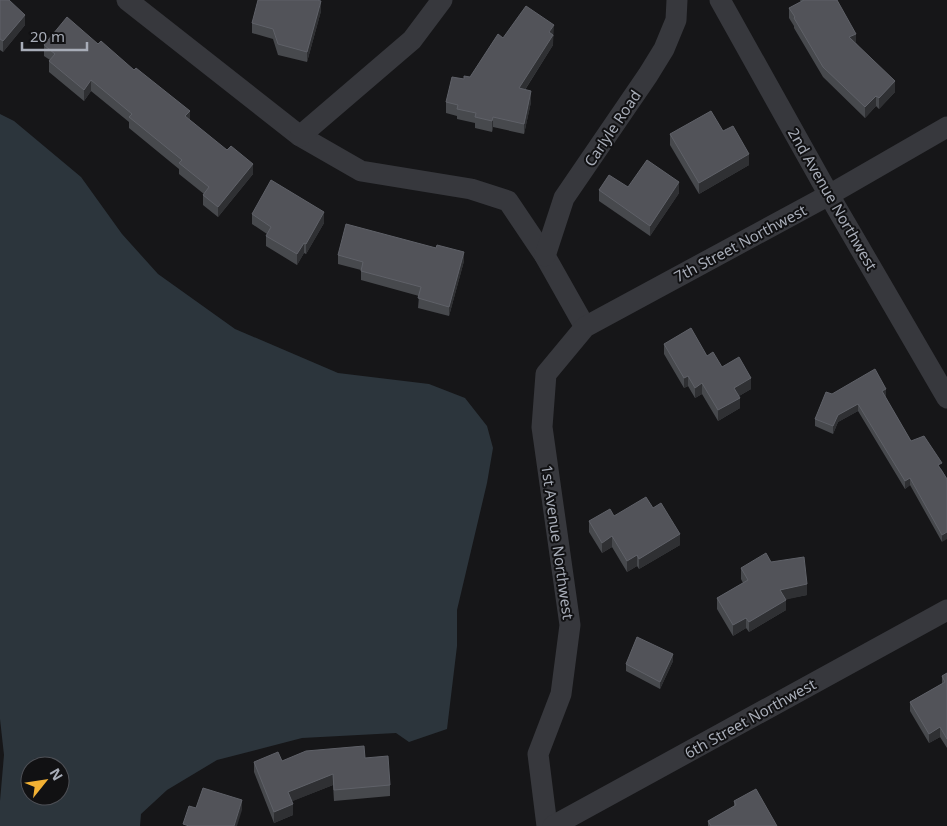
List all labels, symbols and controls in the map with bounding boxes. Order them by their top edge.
scale bar [22,20,88,52]
text: 20 m [30,26,65,46]
street label: Carlyle Road [579,86,645,170]
street label: 2nd Avenue Northwest [784,124,882,275]
street label: 7th Street Northwest [670,199,810,286]
street label: 1st Avenue Northwest [537,463,579,621]
street label: 6th Street Northwest [681,673,820,762]
north arrow [20,756,70,806]
text: N [46,765,68,784]

